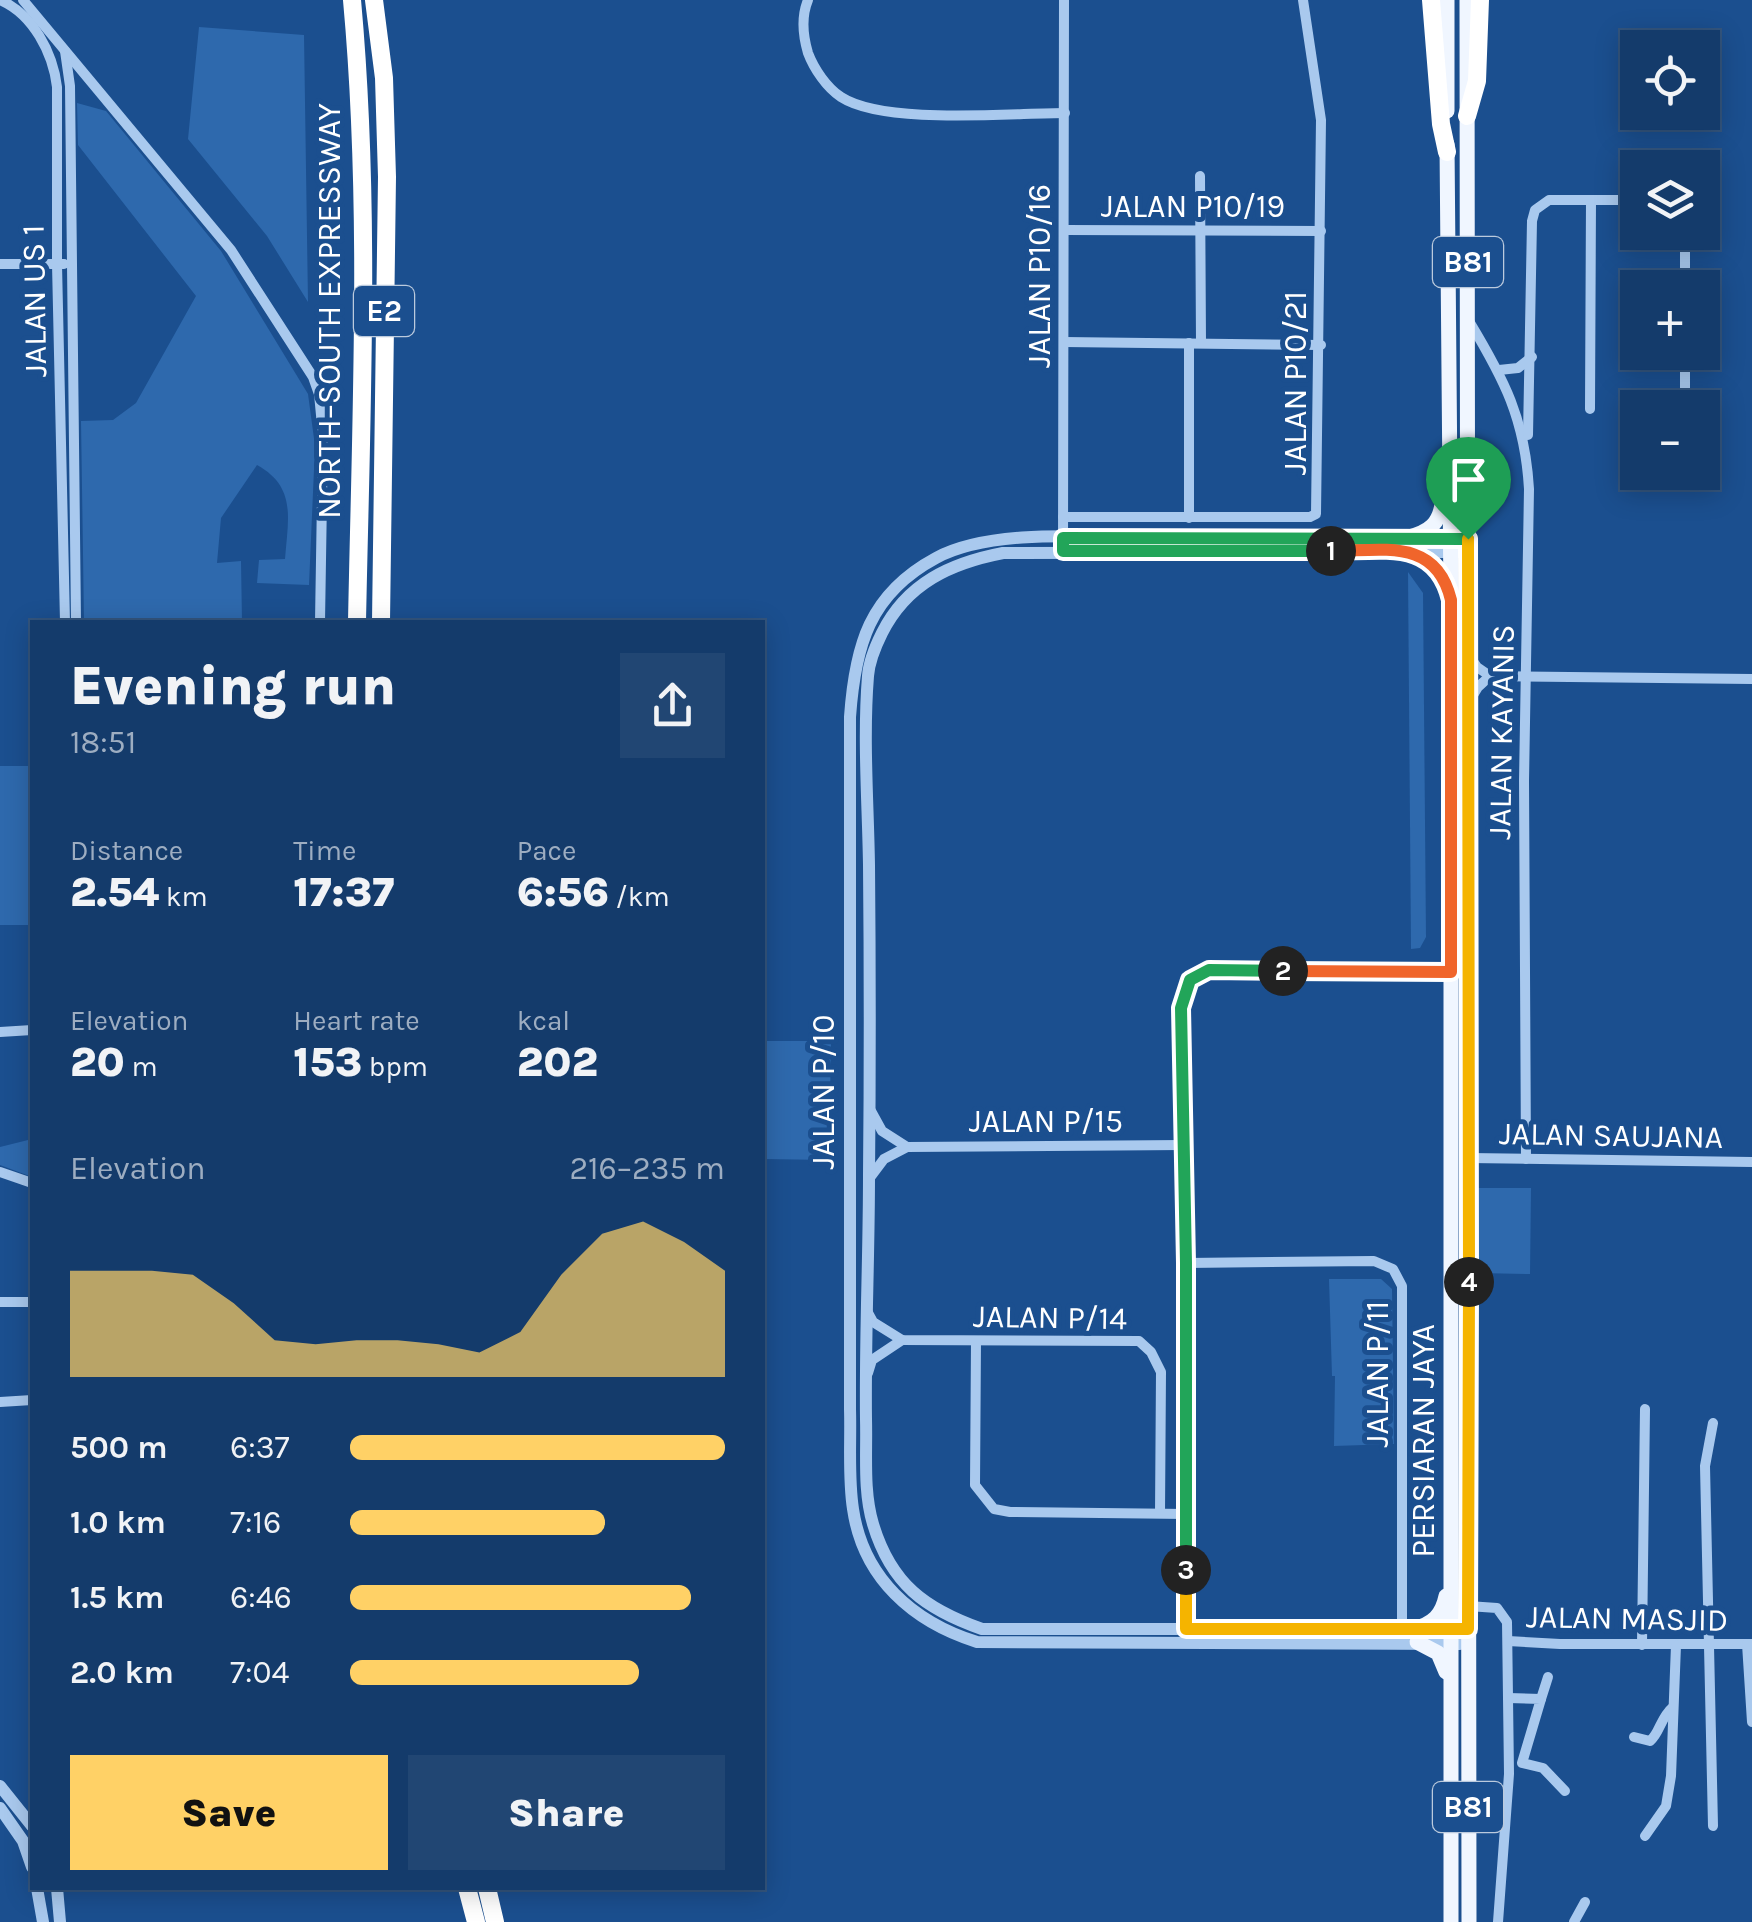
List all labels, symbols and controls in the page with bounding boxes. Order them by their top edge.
map controls [1620,30,1720,490]
button: locate [1620,30,1720,130]
street label: NORTH–SOUTH EXPRESSWAY [311,103,348,519]
button: layers [1620,150,1720,250]
street label: JALAN P10/16 [1021,184,1058,368]
street label: JALAN P10/19 [1101,188,1285,225]
street label: JALAN US 1 [15,224,54,378]
road number: B81 [1433,237,1503,287]
button: + [1620,270,1720,370]
road number: E2 [354,286,414,336]
street label: JALAN P10/21 [1277,291,1314,475]
button: − [1620,390,1720,490]
pin [1426,437,1511,540]
icon: arrive [1441,452,1496,507]
pin: 1 [1306,526,1356,576]
text: 1 [1326,534,1336,567]
street label: JALAN KAYANIS [1481,624,1522,840]
button: share [620,653,725,758]
text: Evening run [70,654,396,718]
text: 18:51 [70,724,136,761]
text: Distance [70,834,183,867]
text: Time [293,834,356,867]
text: Pace [517,834,576,867]
text: 2.54 [70,867,159,917]
text: 17:37 [293,867,394,917]
text: 6:56 [517,867,609,917]
text: km [159,880,208,913]
text: /km [609,880,670,913]
pin: 2 [1258,946,1308,996]
text: 2 [1275,954,1291,987]
text: Elevation [70,1004,189,1037]
text: Heart rate [293,1004,420,1037]
text: kcal [517,1004,570,1037]
street label: JALAN P/10 [805,1014,842,1170]
text: 20 [70,1037,125,1087]
text: 153 [293,1037,362,1087]
text: 202 [517,1037,598,1087]
text: m [125,1050,158,1083]
text: bpm [362,1050,428,1083]
street label: JALAN P/15 [969,1103,1123,1140]
street label: JALAN SAUJANA [1499,1115,1723,1156]
text: Elevation [70,1150,205,1187]
text: 216–235 m [569,1150,725,1187]
pin: 4 [1444,1257,1494,1307]
text: 4 [1461,1265,1477,1298]
street label: JALAN P/14 [973,1298,1127,1337]
street label: JALAN P/11 [1359,1301,1396,1447]
street label: PERSIARAN JAYA [1405,1324,1442,1558]
text: 500 m [70,1429,168,1466]
text: 6:37 [230,1429,290,1466]
text: 1.0 km [70,1504,166,1541]
text: 7:16 [230,1504,281,1541]
pin: 3 [1161,1545,1211,1595]
text: 3 [1177,1553,1195,1586]
text: 1.5 km [70,1579,164,1616]
text: 6:46 [230,1579,292,1616]
street label: JALAN MASJID [1526,1598,1728,1639]
text: 2.0 km [70,1654,174,1691]
text: 7:04 [230,1654,289,1691]
button: Save [70,1755,388,1870]
button: Share [408,1755,725,1870]
road number: B81 [1433,1782,1503,1832]

